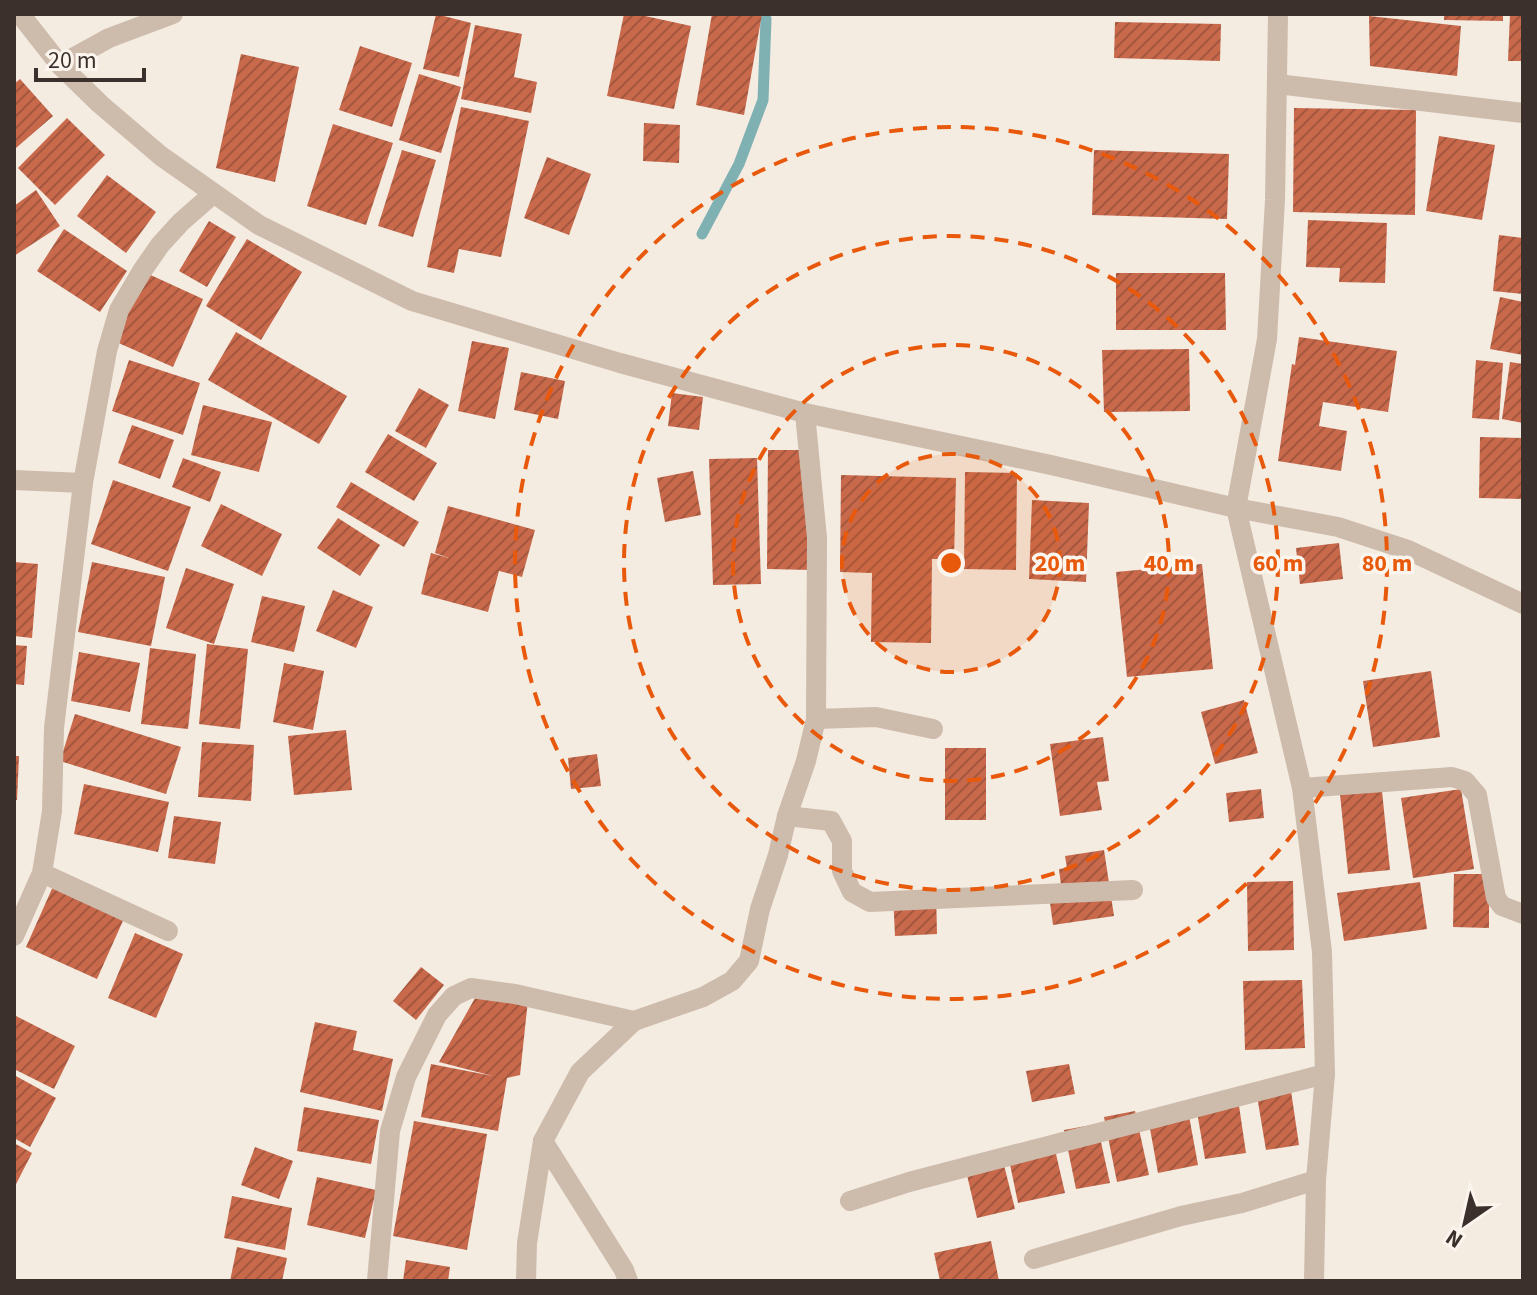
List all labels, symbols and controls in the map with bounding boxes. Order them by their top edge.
scale bar [36,32,144,82]
text: 20 m [48,43,97,78]
text: 20 m [1035,546,1085,581]
text: 40 m [1144,546,1194,581]
text: 60 m [1253,546,1303,581]
text: 80 m [1362,546,1412,581]
centre of rings [937,549,965,577]
north arrow [1425,1183,1505,1263]
text: N [1439,1221,1469,1256]

